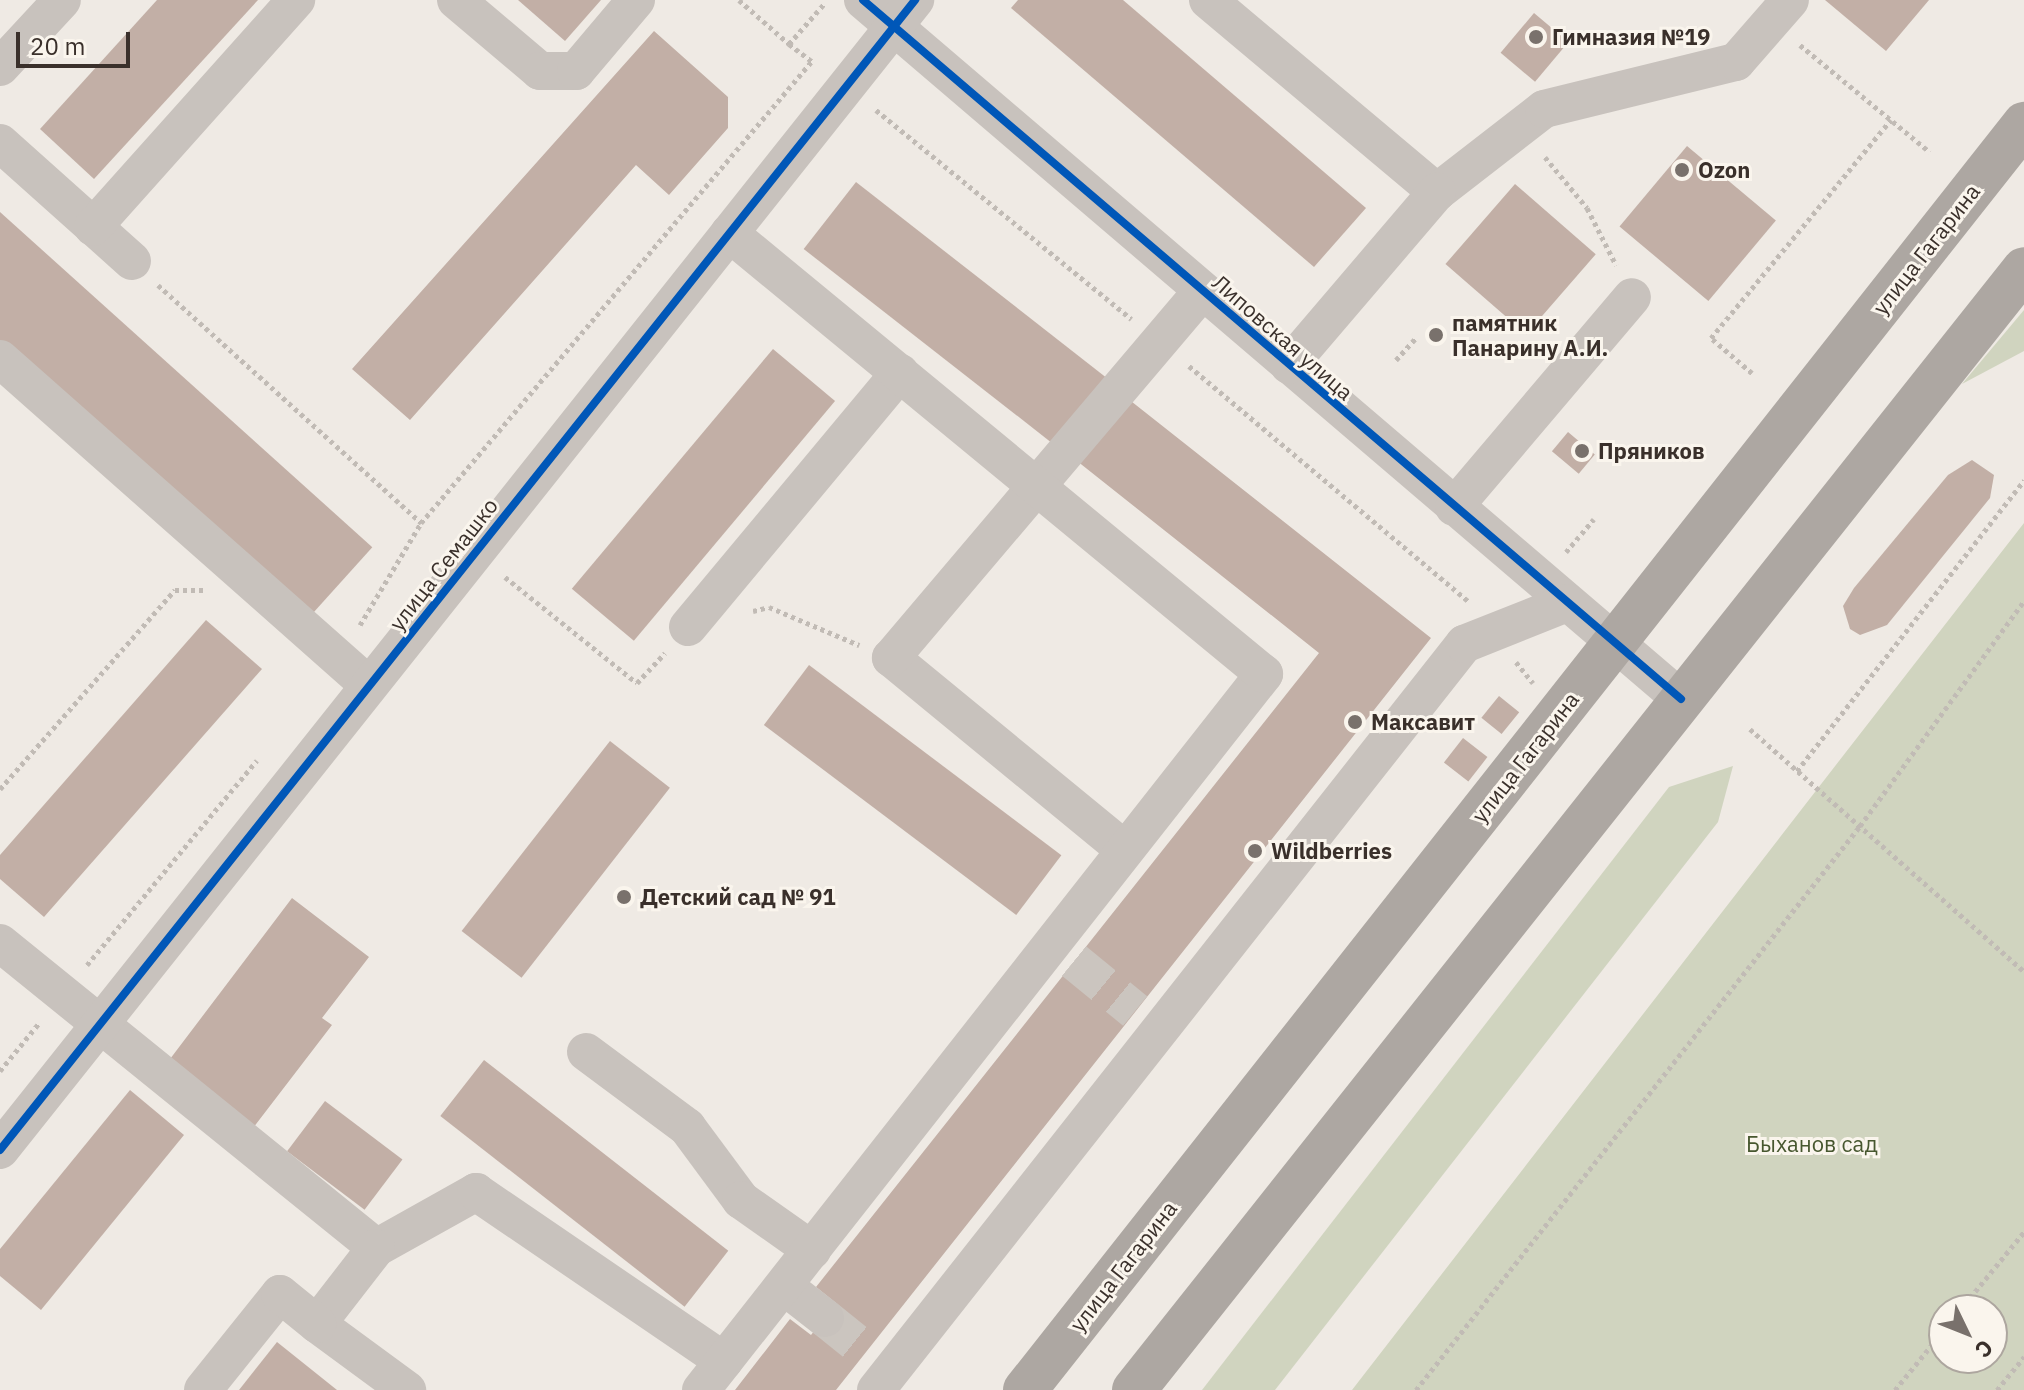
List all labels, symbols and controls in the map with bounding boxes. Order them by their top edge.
scale bar [20,16,134,66]
place label: Гимназия №19 [1552,24,1711,50]
marker: Гимназия №19 [1527,28,1545,46]
text: 20 m [30,30,85,62]
place label: Ozon [1698,157,1750,183]
marker: Ozon [1673,161,1691,179]
street label: улица Гагарина [1867,178,1985,320]
street label: Липовская улица [1207,269,1359,405]
place label: памятник Панарину А.И. [1452,309,1608,360]
marker: памятник Панарину А.И. [1427,326,1445,344]
place label: Пряников [1598,438,1705,464]
marker: Пряников [1573,442,1591,460]
street label: улица Семашко [383,493,503,635]
street label: улица Гагарина [1466,686,1584,828]
place label: Максавит [1371,709,1475,735]
marker: Максавит [1346,713,1364,731]
place label: Wildberries [1271,838,1392,864]
marker: Wildberries [1246,842,1264,860]
place label: Детский сад № 91 [640,884,836,910]
marker: Детский сад № 91 [615,888,633,906]
park label: Быханов сад [1746,1131,1878,1157]
street label: улица Гагарина [1064,1195,1182,1337]
north arrow [1928,1294,2008,1374]
text: С [1969,1334,2000,1364]

